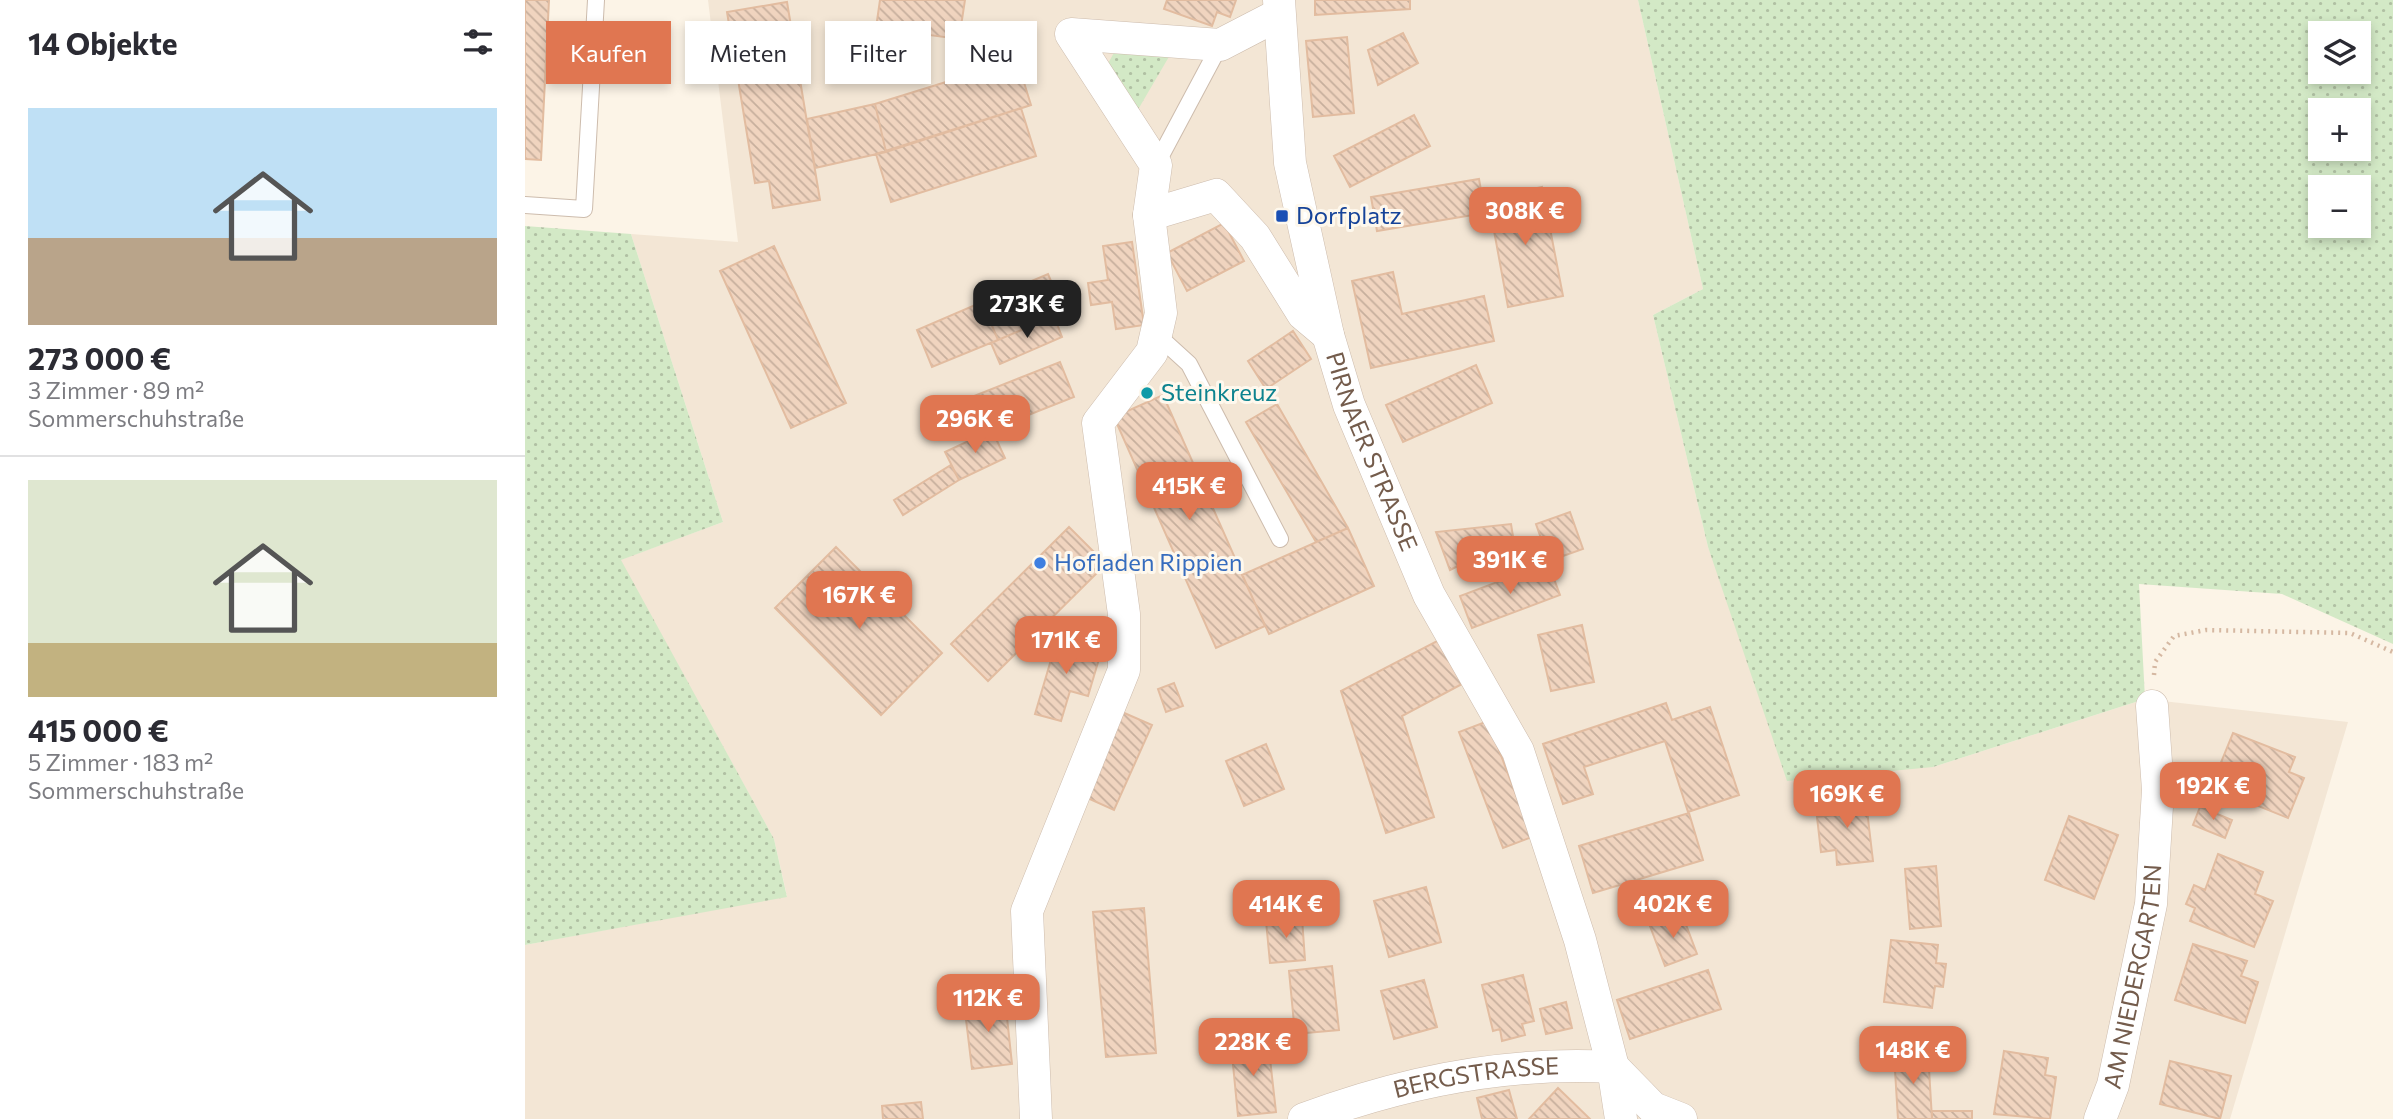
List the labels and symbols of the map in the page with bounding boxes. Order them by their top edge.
pin: 308K € [1468,188,1582,247]
place label: Dorfplatz [1296,200,1402,229]
marker: Dorfplatz [1274,208,1290,224]
pin: 273K € [970,280,1084,340]
street label: PIRNAER STRASSE [1321,348,1425,555]
place label: Steinkreuz [1161,377,1277,406]
marker: Steinkreuz [1139,385,1155,401]
pin: 296K € [918,396,1032,455]
pin: 415K € [1132,462,1246,522]
pin: 391K € [1453,536,1567,596]
place label: Hofladen Rippien [1054,547,1242,576]
marker: Hofladen Rippien [1032,555,1048,571]
pin: 167K € [802,572,916,631]
pin: 171K € [1009,616,1123,676]
pin: 192K € [2156,762,2270,822]
pin: 169K € [1790,770,1904,830]
street label: AM NIEDERGARTEN [2097,863,2166,1091]
pin: 414K € [1229,880,1343,940]
pin: 402K € [1616,880,1730,940]
pin: 112K € [931,974,1045,1034]
pin: 228K € [1196,1018,1310,1078]
pin: 148K € [1856,1026,1970,1086]
street label: BERGSTRASSE [1390,1050,1560,1103]

